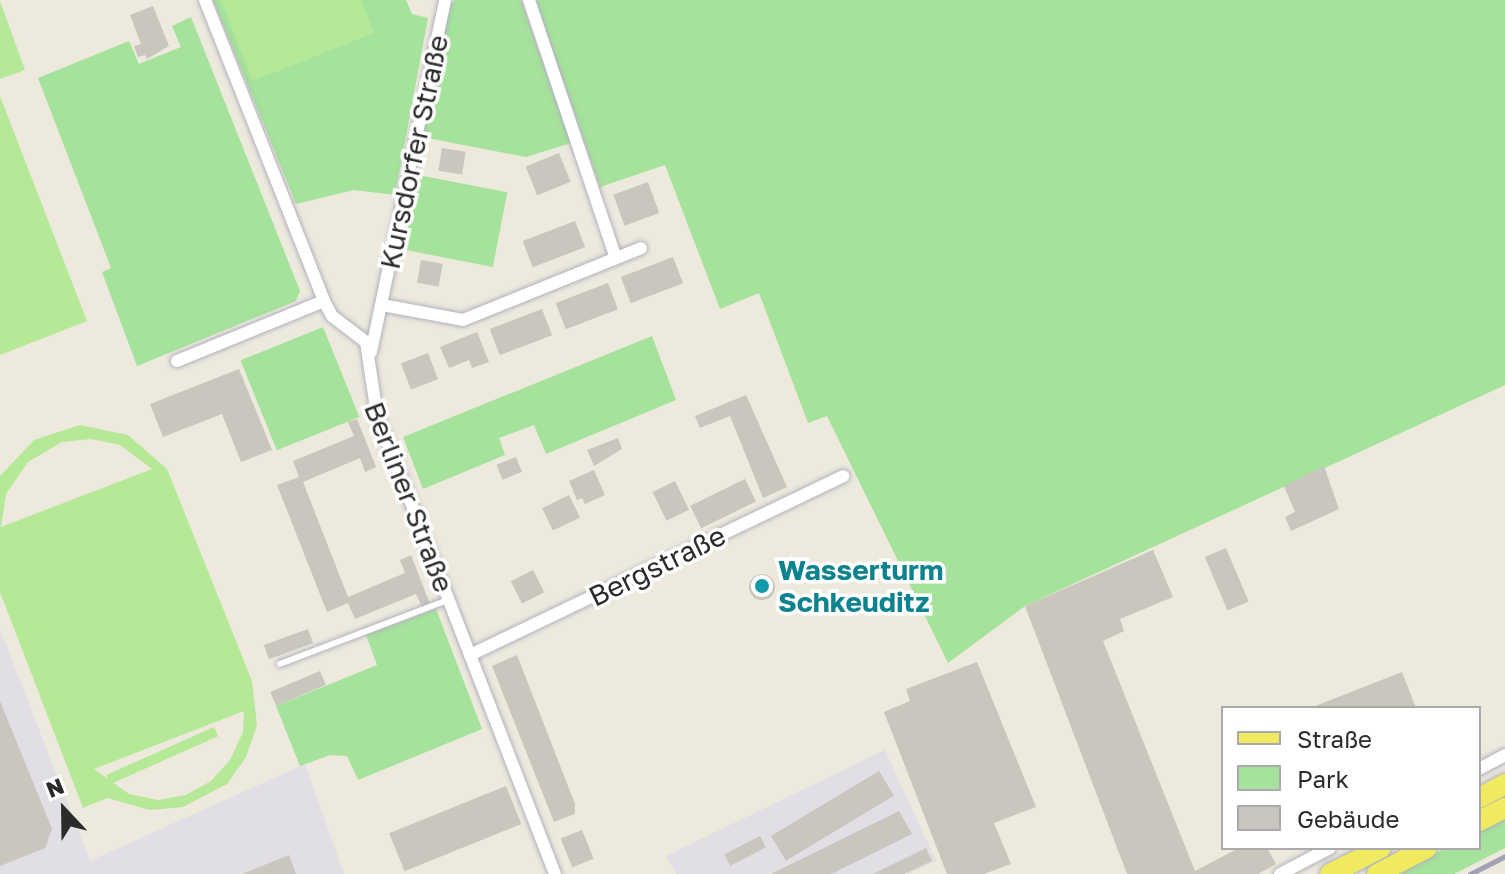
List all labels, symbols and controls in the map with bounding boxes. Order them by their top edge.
street label: Kursdorfer Straße [373,32,455,272]
street label: Berliner Straße [357,397,461,597]
street label: Bergstraße [583,518,731,614]
place label: Wasserturm Schkeuditz [778,553,943,619]
marker: Wasserturm Schkeuditz [753,577,771,595]
legend [1221,706,1481,850]
text: Straße [1297,724,1372,753]
text: Park [1297,764,1349,793]
north arrow [24,770,104,850]
text: N [42,772,68,803]
text: Gebäude [1297,804,1399,833]

